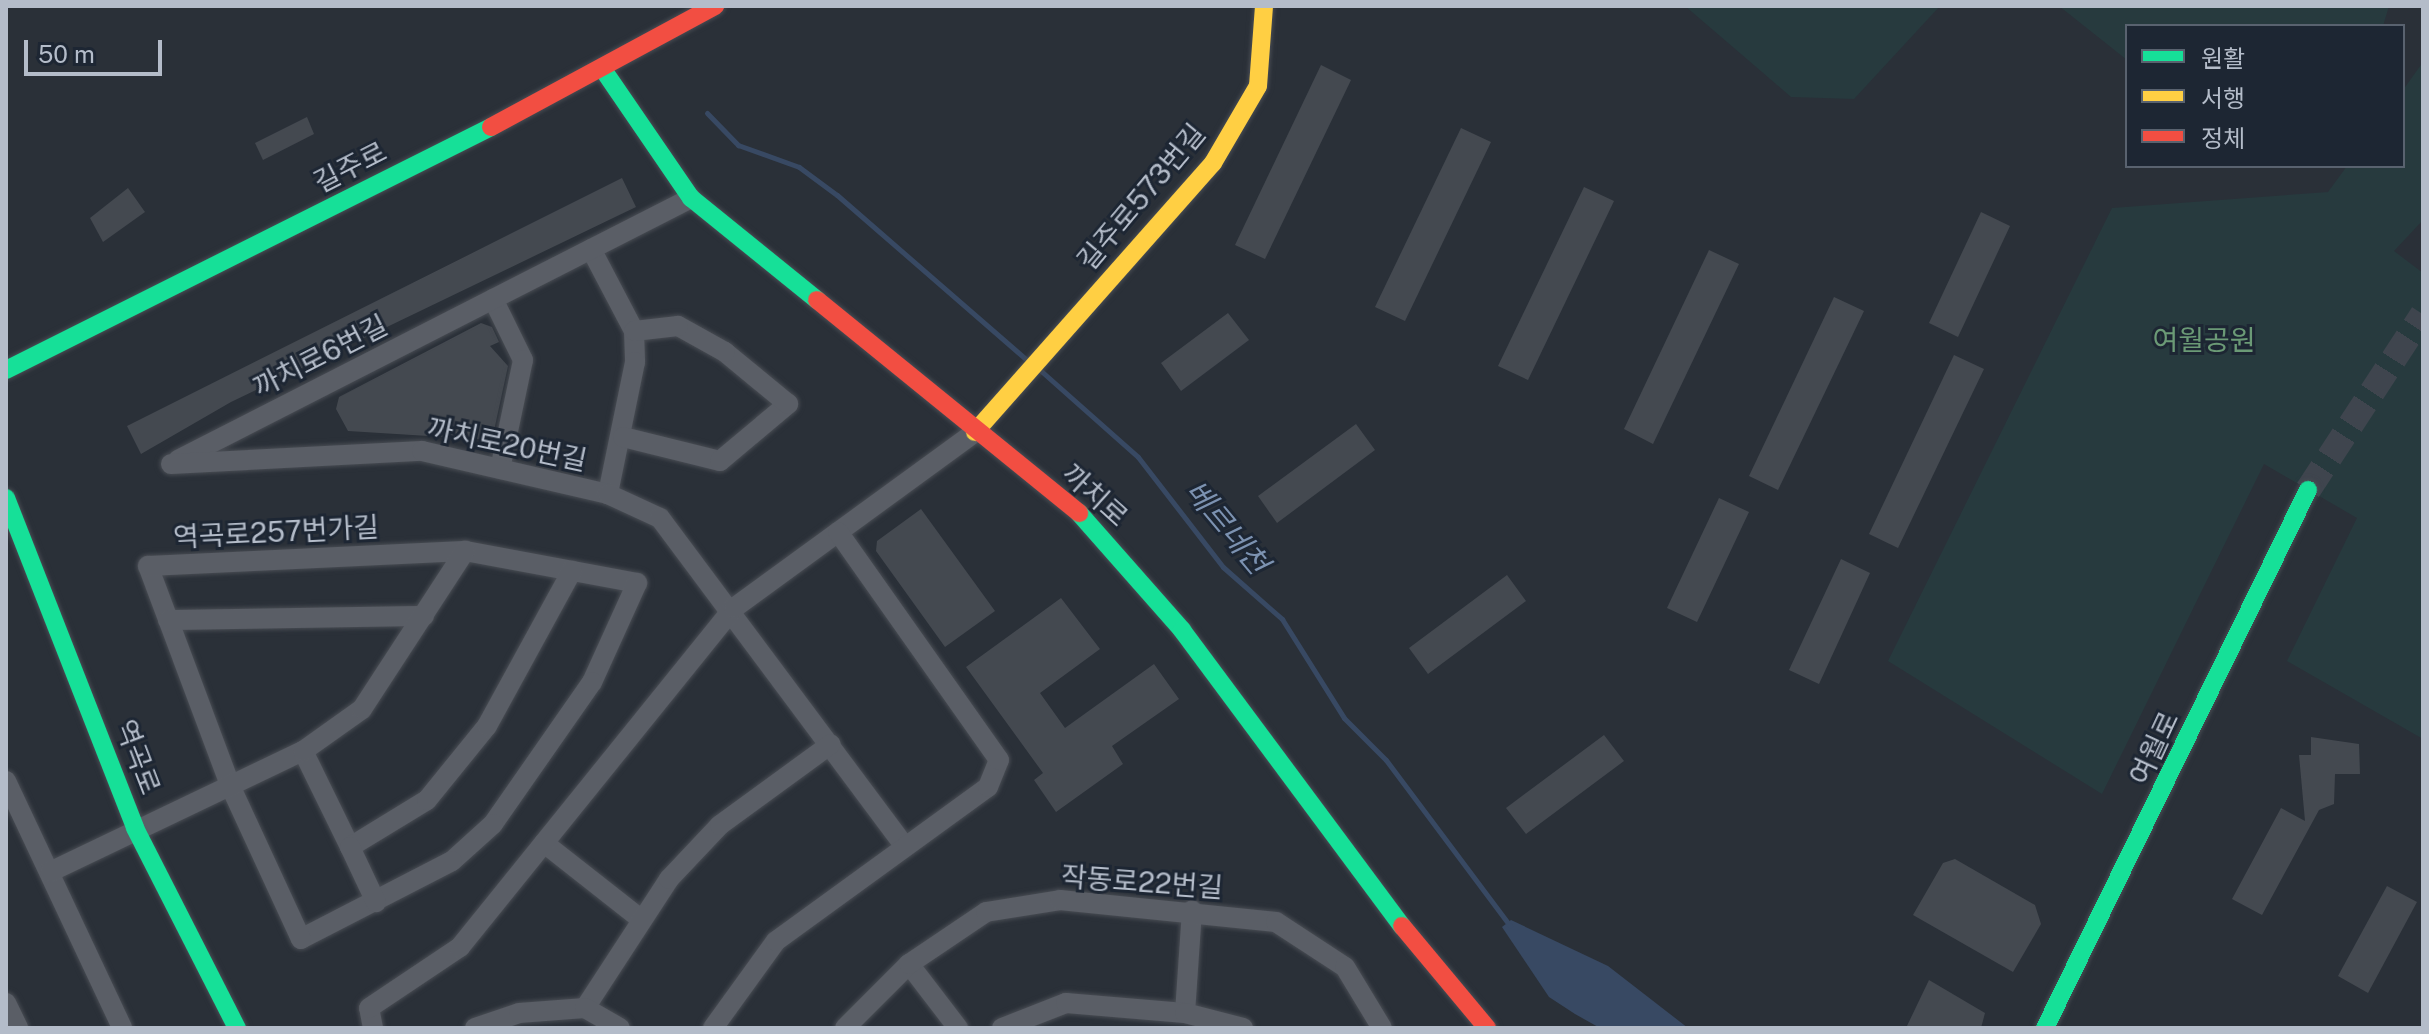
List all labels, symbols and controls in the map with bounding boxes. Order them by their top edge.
scale bar [28,24,166,74]
legend [2125,24,2405,168]
text: 50 m [38,40,95,68]
text: 원활 [2201,44,2245,72]
text: 서행 [2201,84,2245,112]
street label: 길주로573번길 [1070,117,1212,277]
text: 정체 [2201,124,2245,152]
street label: 길주로 [308,134,392,200]
street label: 까치로6번길 [247,308,393,404]
park label: 여월공원 [2152,323,2256,357]
street label: 까치로20번길 [424,411,590,477]
street label: 까치로 [1055,457,1135,533]
water label: 베르네천 [1178,473,1276,581]
street label: 역곡로257번가길 [172,510,380,554]
street label: 여월로 [2122,706,2186,790]
street label: 역곡로 [108,715,168,799]
street label: 작동로22번길 [1060,860,1224,904]

